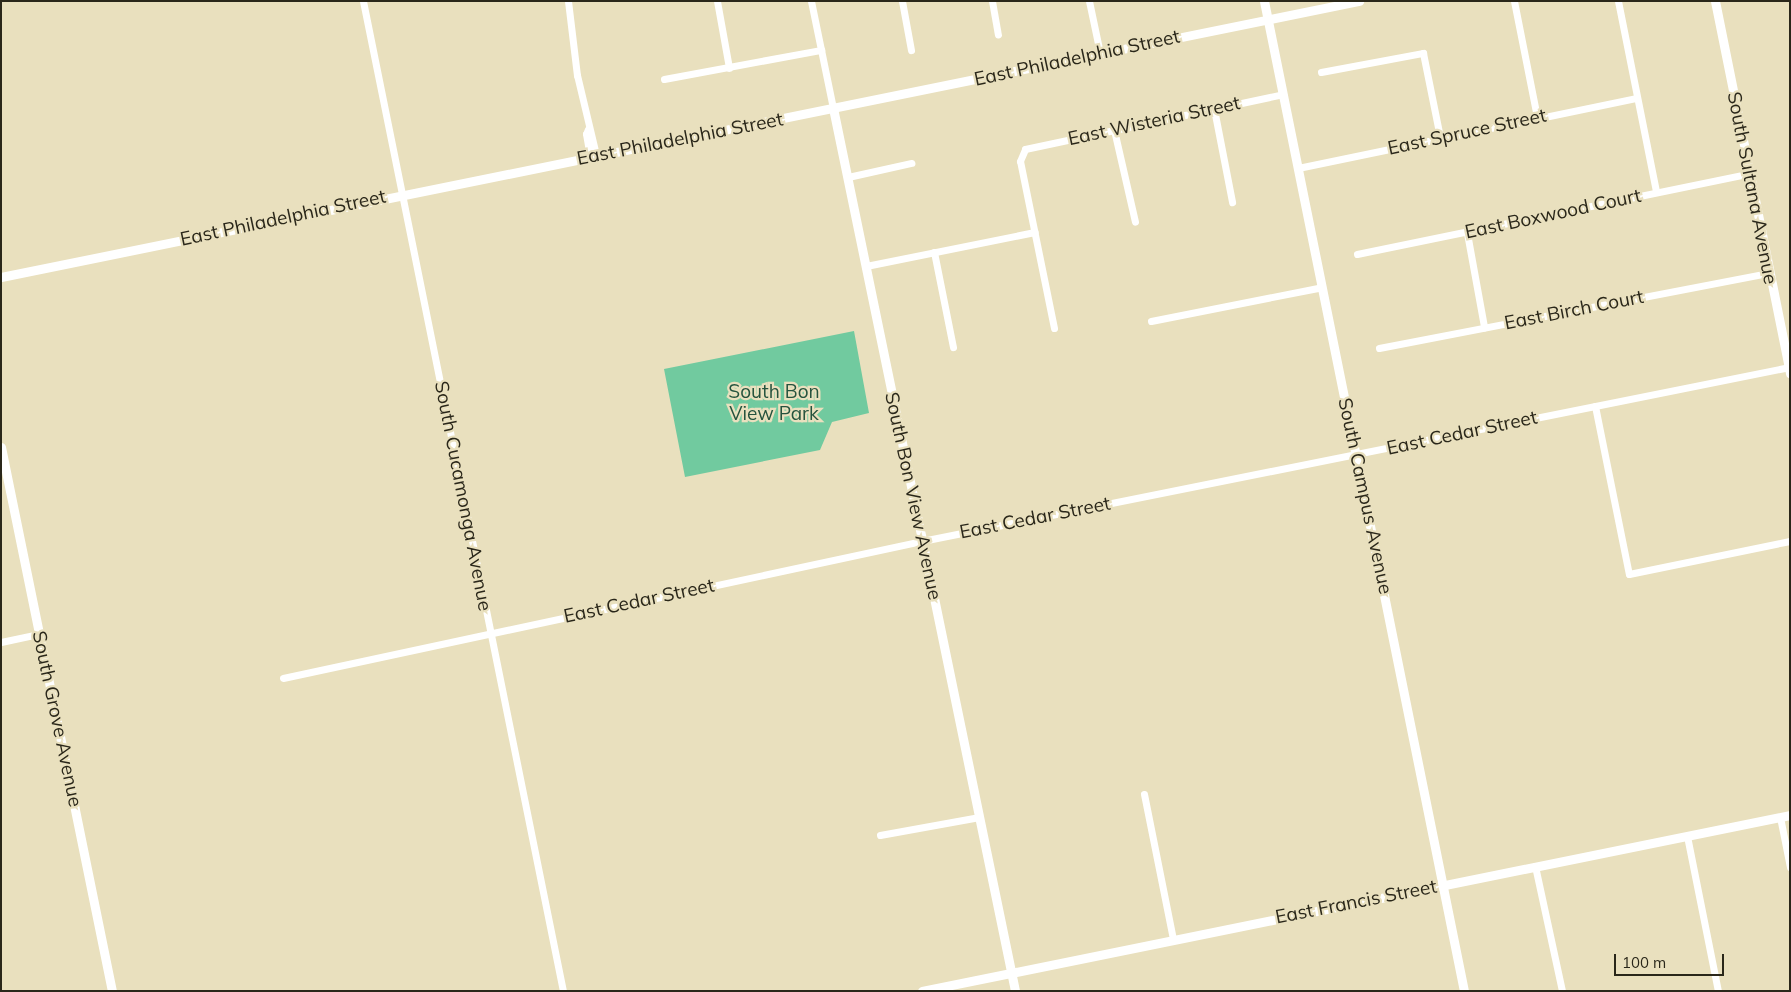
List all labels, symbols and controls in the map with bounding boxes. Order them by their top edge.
street label: East Philadelphia Street [972,25,1182,91]
street label: South Sultana Avenue [1722,90,1782,286]
street label: East Wisteria Street [1066,92,1242,150]
street label: East Spruce Street [1386,104,1548,160]
street label: East Philadelphia Street [575,108,785,170]
street label: East Boxwood Court [1463,184,1643,244]
street label: East Philadelphia Street [178,185,388,251]
street label: East Birch Court [1502,285,1646,335]
street label: South Cucamonga Avenue [430,379,496,613]
park label: South Bon View Park [728,381,820,425]
street label: South Bon View Avenue [880,390,946,602]
street label: South Campus Avenue [1333,396,1397,596]
street label: East Cedar Street [1385,406,1539,460]
street label: East Cedar Street [958,492,1112,544]
street label: East Cedar Street [562,574,716,628]
street label: South Grove Avenue [27,629,87,809]
street label: East Francis Street [1273,875,1439,929]
scale bar [1616,944,1726,976]
text: 100 m [1622,953,1666,972]

